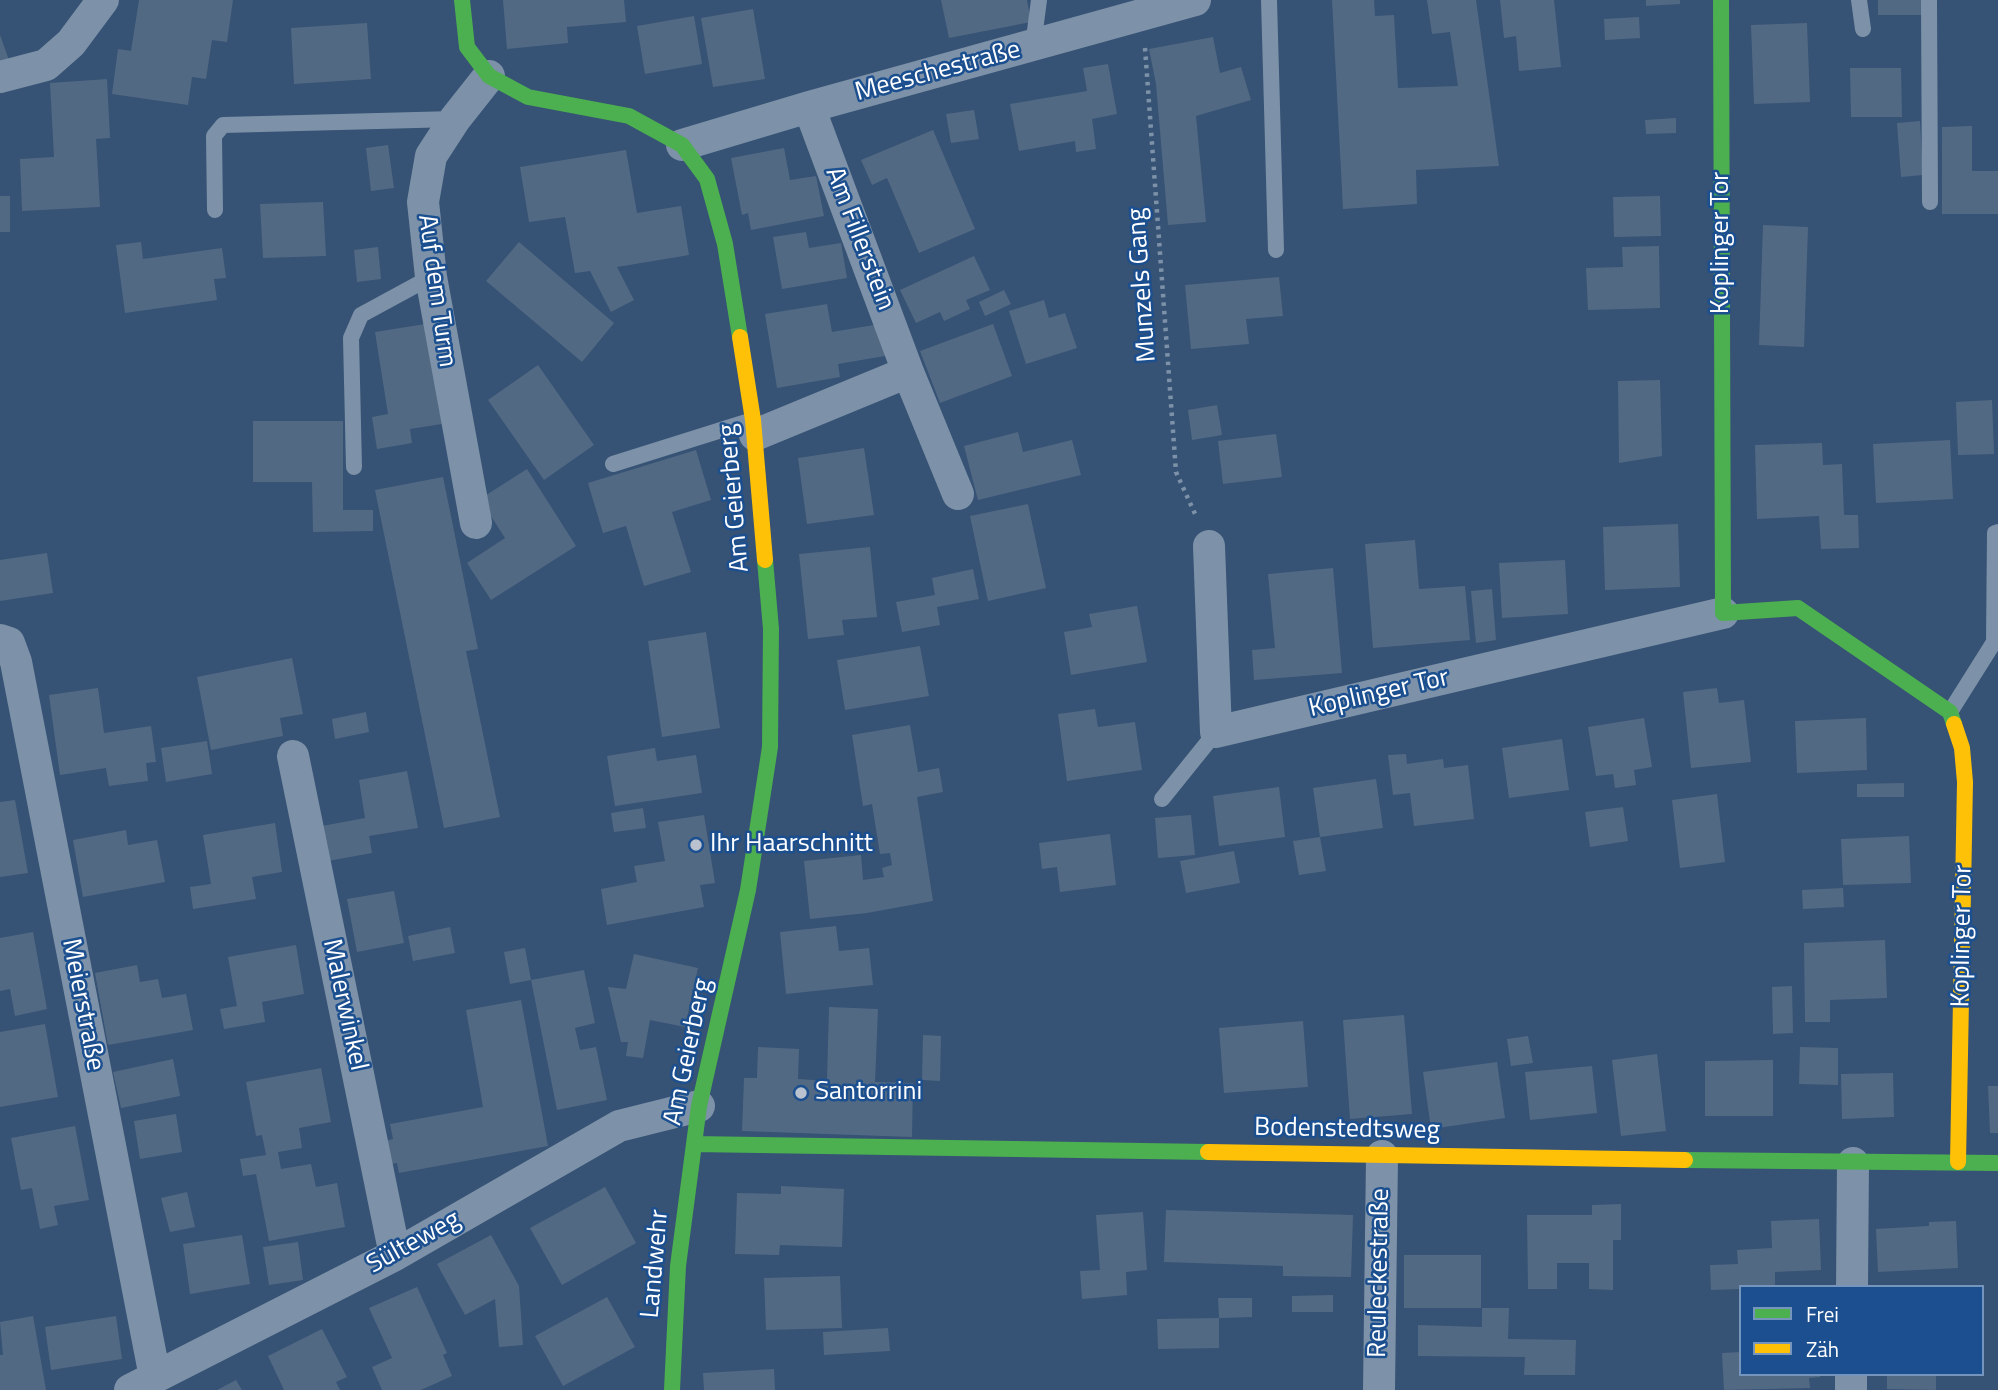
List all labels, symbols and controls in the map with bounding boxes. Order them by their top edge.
street label: Meeschestraße [852,35,1024,109]
street label: Am Fillerstein [817,163,901,315]
street label: Koplinger Tor [1706,172,1738,314]
street label: Munzels Gang [1122,207,1164,363]
street label: Auf dem Turm [410,213,462,369]
street label: Am Geierberg [713,422,757,574]
street label: Koplinger Tor [1306,663,1452,725]
place label: Ihr Haarschnitt [710,829,873,861]
marker: Ihr Haarschnitt [688,837,704,853]
street label: Koplinger Tor [1946,864,1980,1008]
street label: Meierstraße [54,936,110,1074]
street label: Malerwinkel [315,936,373,1074]
street label: Am Geierberg [658,976,720,1128]
place label: Santorrini [815,1077,922,1109]
marker: Santorrini [793,1085,809,1101]
street label: Bodenstedtsweg [1254,1113,1440,1147]
street label: Reuleckestraße [1363,1188,1397,1358]
street label: Sülteweg [362,1205,466,1281]
street label: Landwehr [636,1208,676,1320]
legend [1739,1285,1984,1376]
text: Frei [1806,1298,1839,1330]
text: Zäh [1806,1333,1839,1365]

